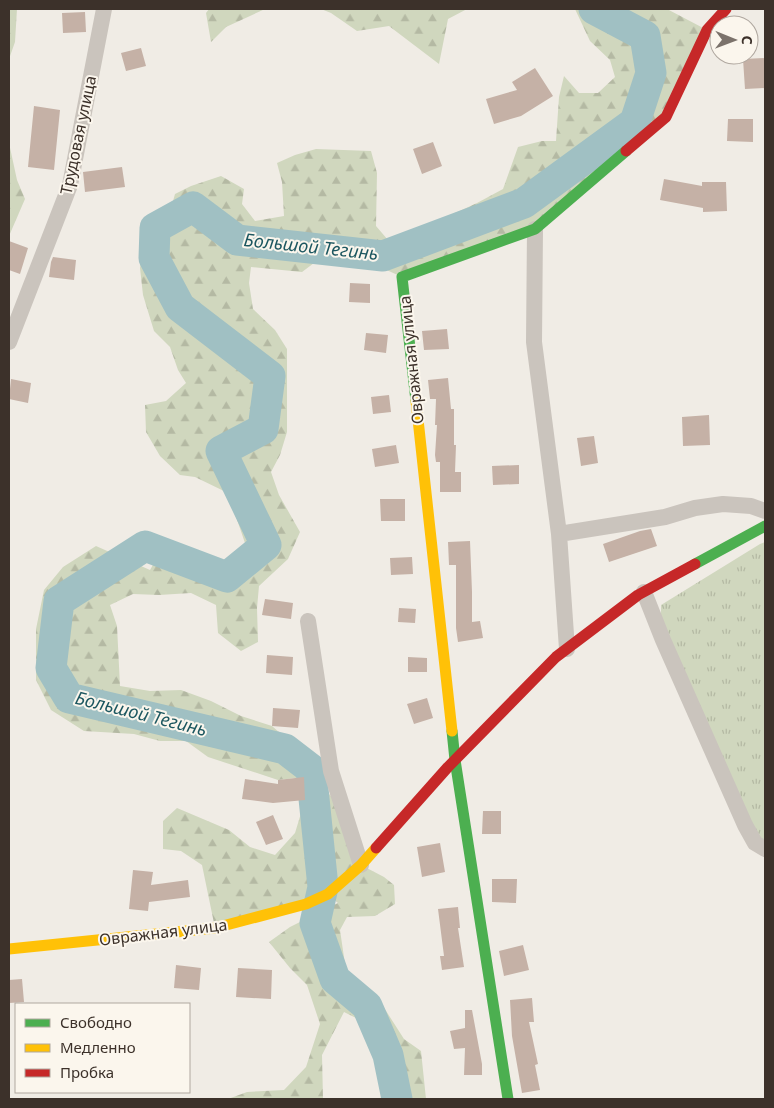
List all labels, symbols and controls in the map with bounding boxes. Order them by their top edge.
north arrow [709,15,759,65]
text: С [738,36,757,45]
street label: Трудовая улица [55,74,101,196]
water label: Большой Тегинь [243,227,379,265]
street label: Овражная улица [393,295,429,425]
water label: Большой Тегинь [73,685,210,741]
street label: Овражная улица [98,913,228,951]
legend [15,1003,190,1093]
text: Свободно [60,1012,132,1032]
text: Медленно [60,1037,136,1057]
text: Пробка [60,1062,114,1082]

